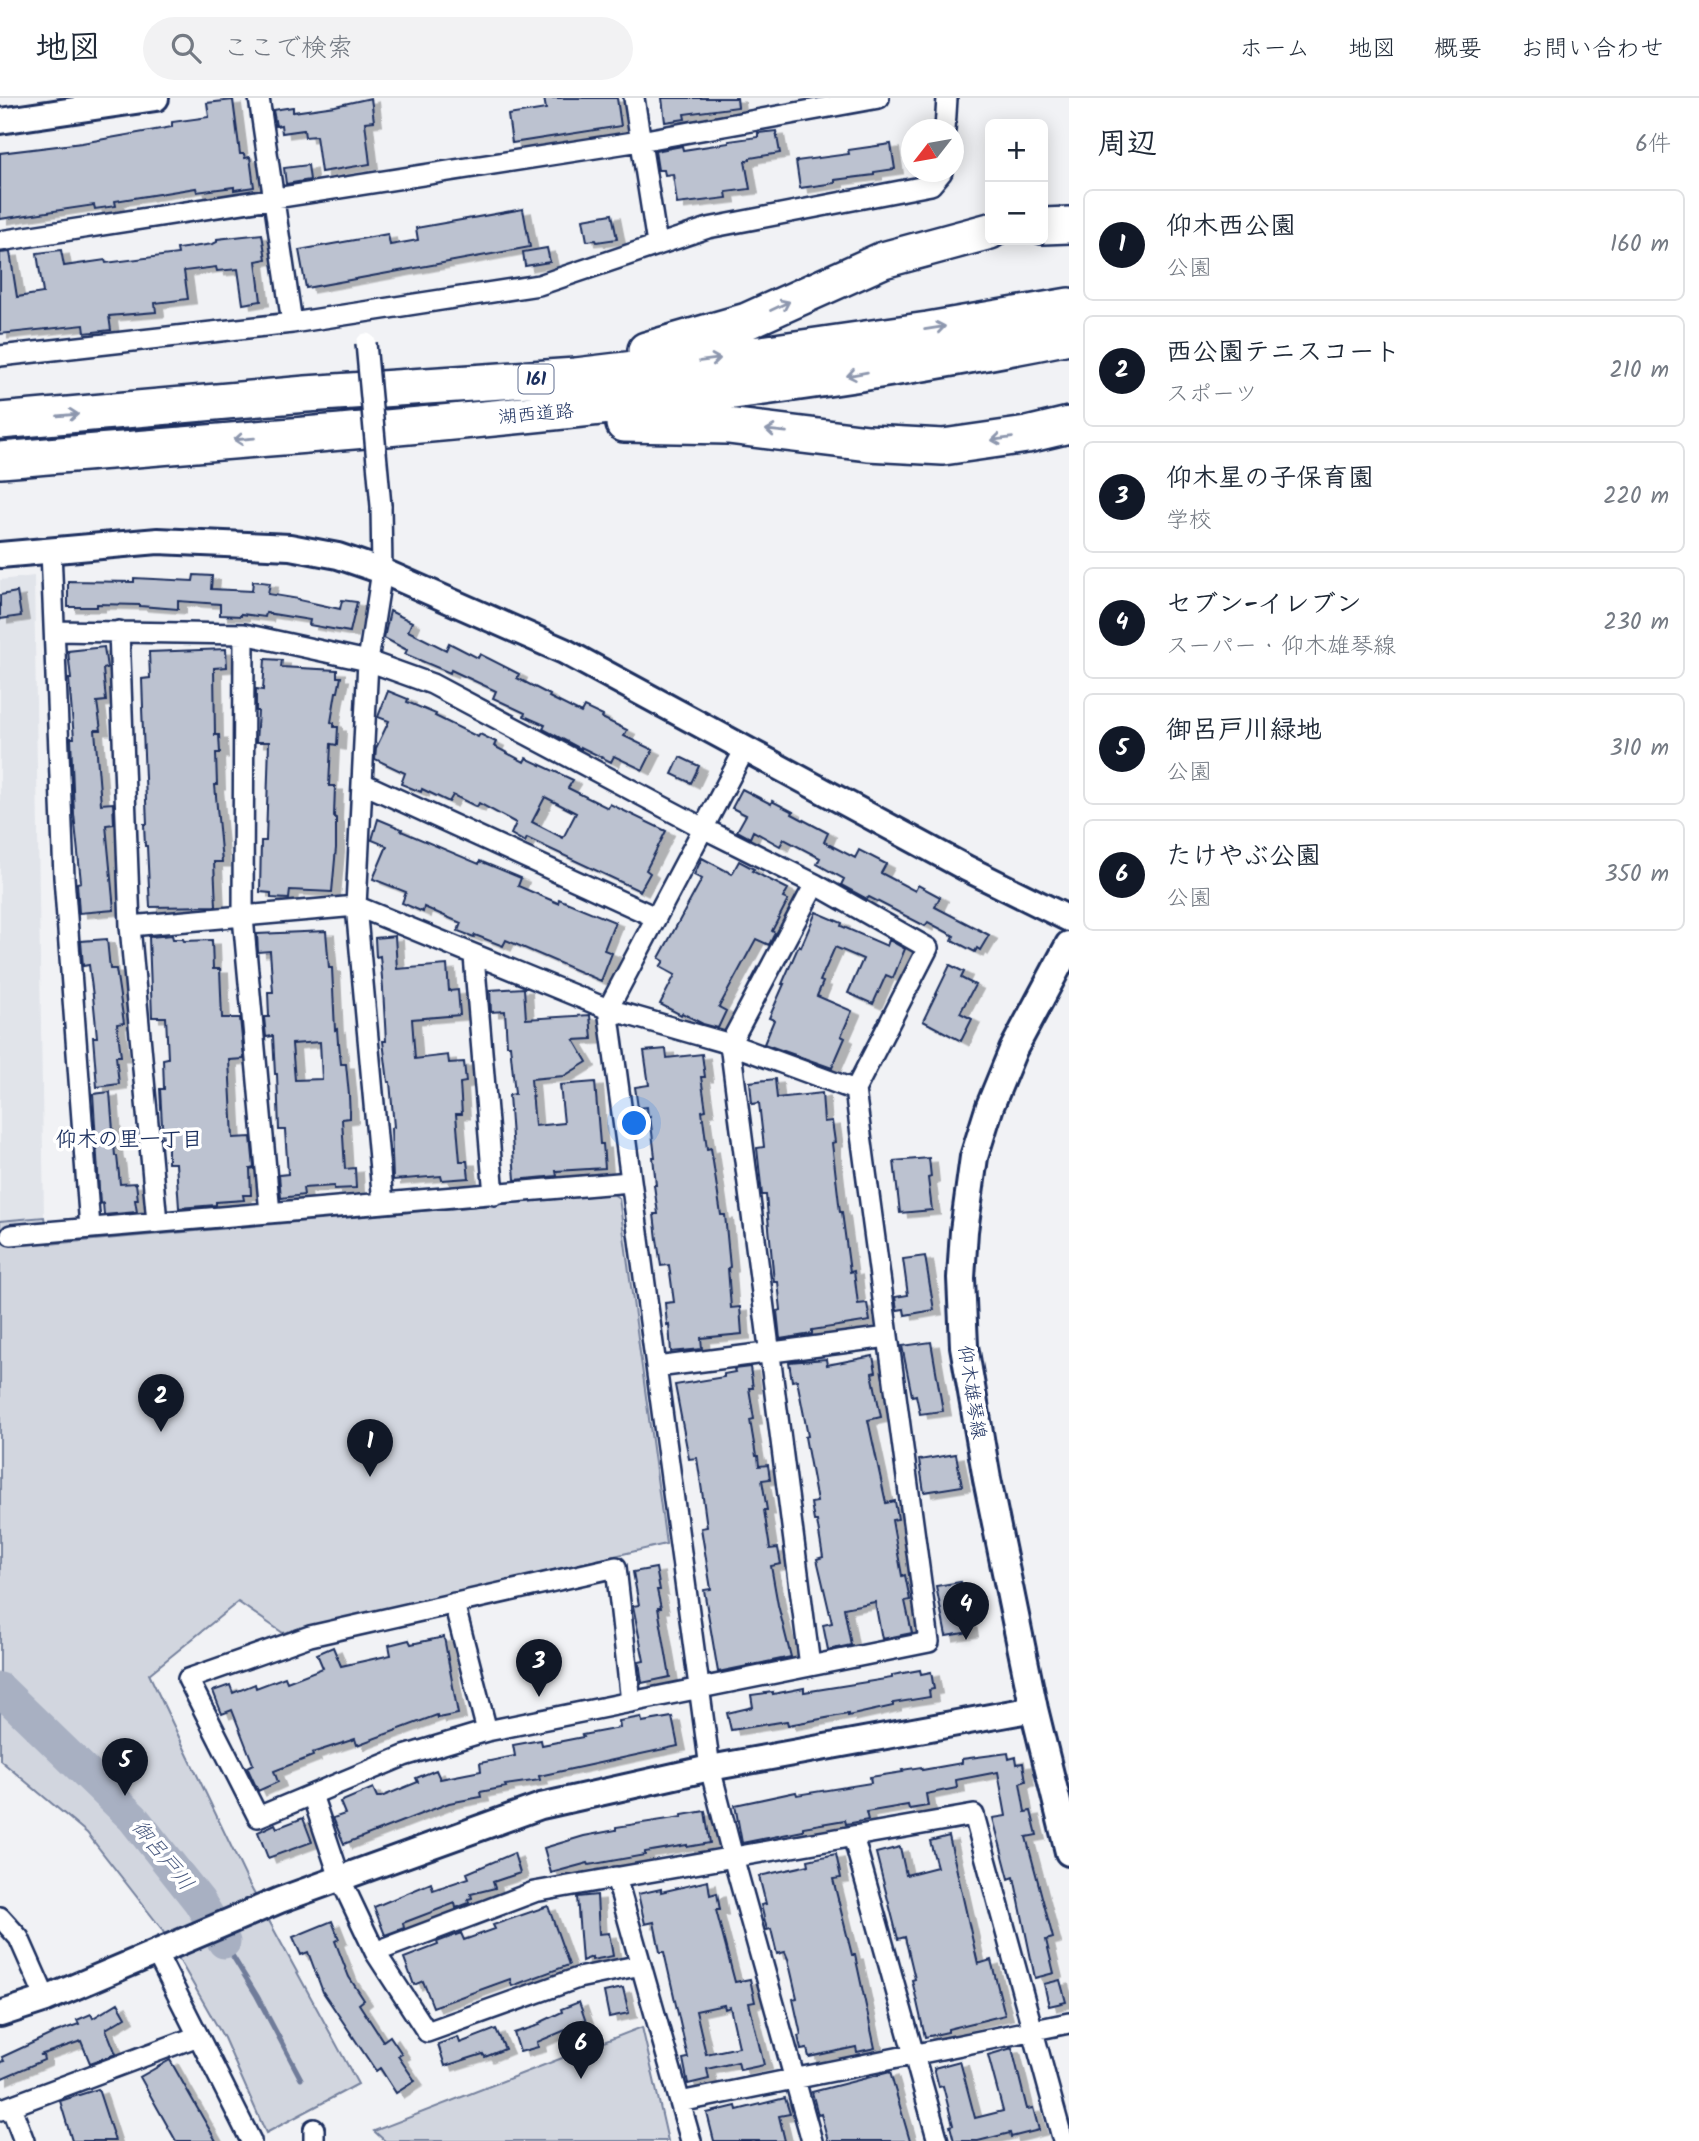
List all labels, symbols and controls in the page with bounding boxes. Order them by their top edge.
search box [143,17,633,80]
text: 地図 [35,23,101,76]
text: ここで検索 [223,28,353,70]
icon: search [167,29,205,67]
text: ホーム [1239,30,1310,69]
text: 地図 [1348,30,1396,69]
text: 概要 [1434,30,1482,69]
text: お問い合わせ [1520,30,1664,69]
north arrow [901,119,964,182]
map controls [985,119,1048,245]
button: + [985,119,1048,182]
text: 周辺 [1097,121,1157,169]
text: 6件 [1635,127,1671,163]
button: − [985,182,1048,245]
text: 仰木西公園 [1166,206,1296,248]
text: 1 [1119,227,1125,263]
text: 160 m [1610,227,1669,263]
text: 公園 [1166,251,1212,287]
one-way arrow [769,299,790,312]
one-way arrow [923,322,946,335]
text: 西公園テニスコート [1166,332,1401,374]
one-way arrow [698,353,720,366]
text: 2 [1115,353,1129,389]
text: 210 m [1609,353,1669,389]
road number: 161 [518,365,554,394]
one-way arrow [846,368,869,381]
text: スポーツ [1166,377,1258,413]
street label: 湖西道路 [497,397,575,433]
one-way arrow [56,408,79,421]
one-way arrow [765,424,788,437]
one-way arrow [991,432,1014,445]
one-way arrow [233,433,256,446]
text: 仰木星の子保育園 [1166,458,1374,500]
text: 3 [1116,479,1128,515]
text: 220 m [1603,479,1669,515]
text: 学校 [1166,503,1212,539]
text: セブン-イレブン [1166,584,1362,626]
text: 4 [1116,605,1128,641]
text: 230 m [1603,605,1669,641]
text: スーパー · 仰木雄琴線 [1166,629,1396,665]
text: 御呂戸川緑地 [1166,710,1322,752]
text: 5 [1116,731,1128,767]
text: 310 m [1610,731,1669,767]
text: 公園 [1166,755,1212,791]
text: たけやぶ公園 [1166,836,1321,878]
text: 6 [1116,857,1128,893]
text: 350 m [1604,857,1669,893]
text: 公園 [1166,881,1212,917]
your location [617,1106,651,1140]
district label: 仰木の里一丁目 [56,1124,203,1157]
street label: 仰木雄琴線 [949,1343,993,1442]
pin: 2 [138,1374,184,1432]
pin: 1 [347,1419,393,1477]
pin: 4 [943,1582,989,1640]
pin: 3 [516,1639,562,1697]
pin: 5 [102,1738,148,1796]
water label: 御呂戸川 [123,1813,201,1899]
pin: 6 [558,2021,604,2079]

